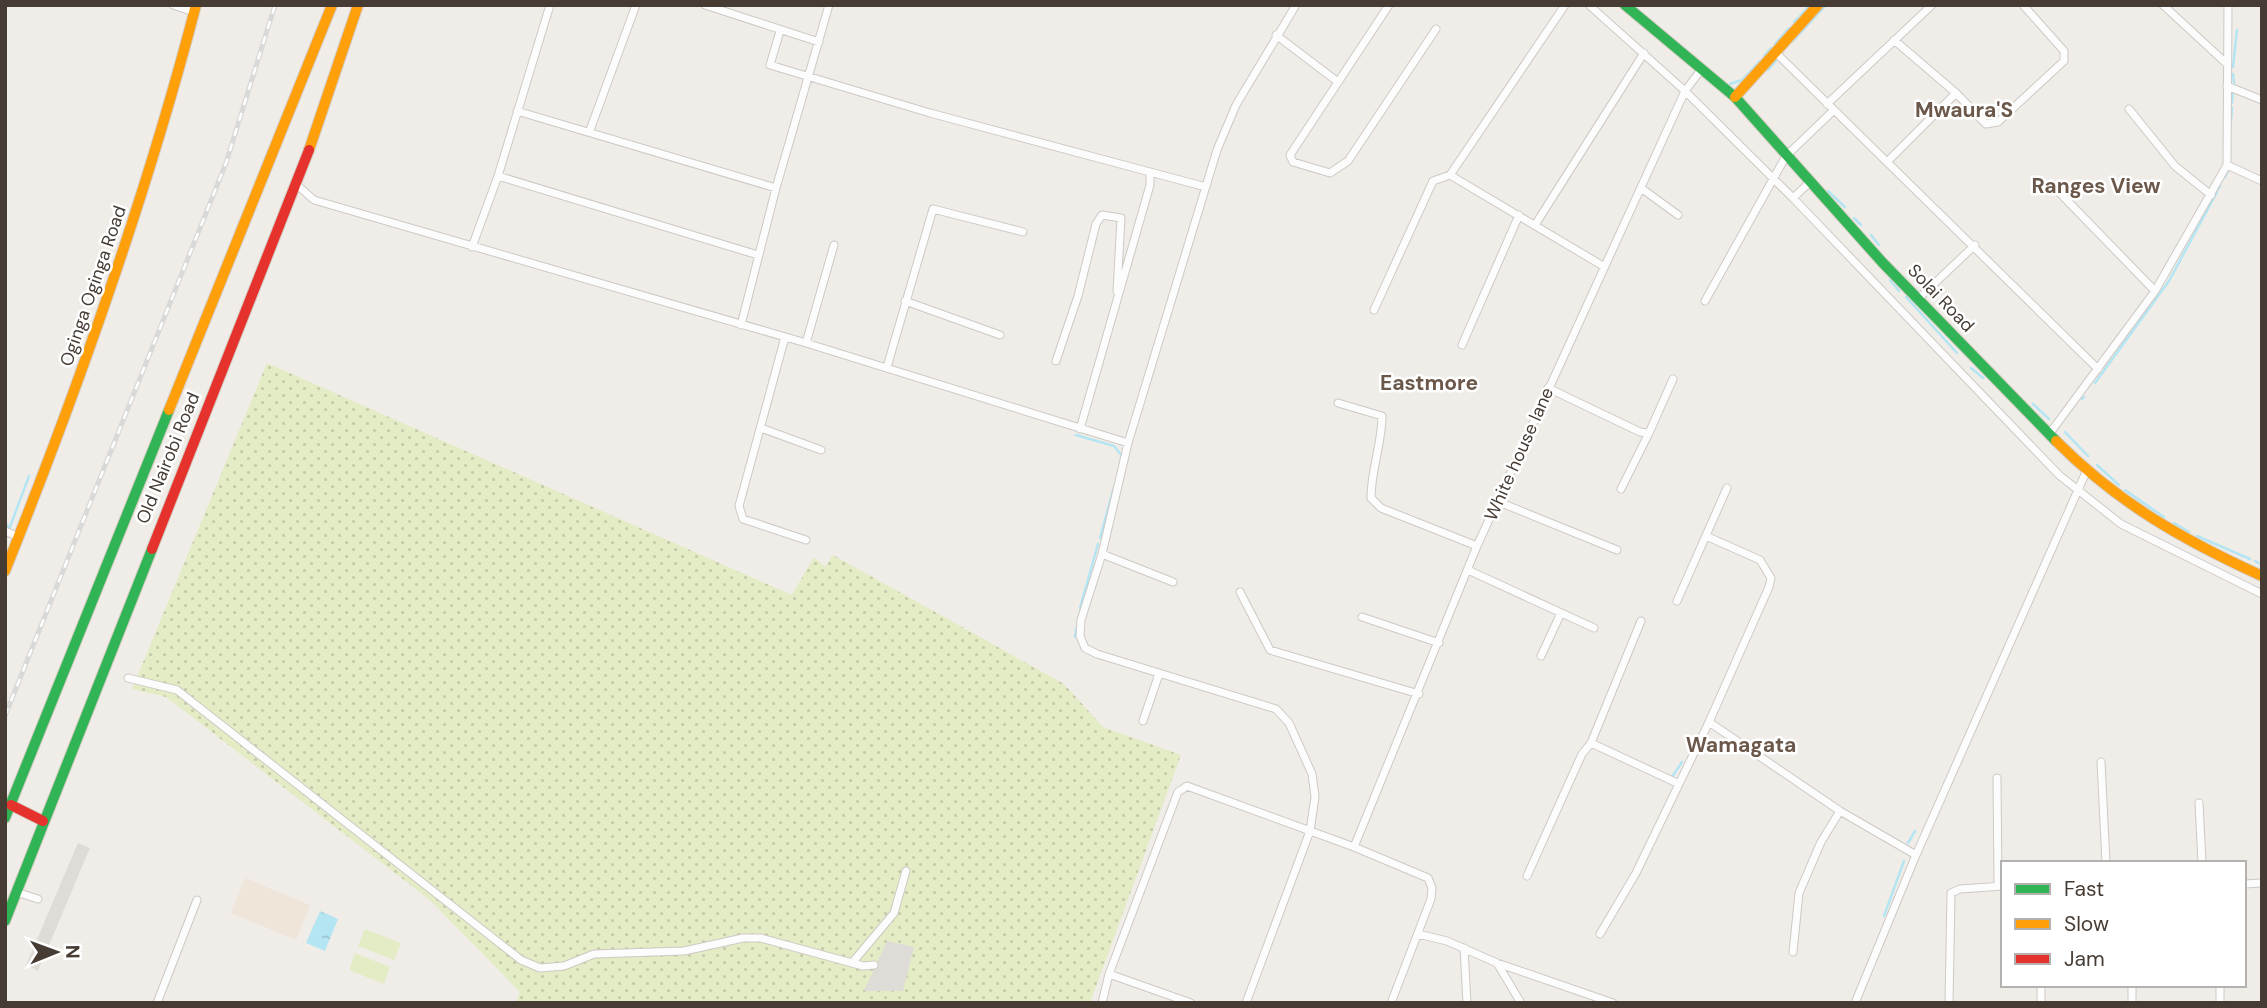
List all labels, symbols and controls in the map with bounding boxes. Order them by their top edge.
district label: Mwaura'S [1915,96,2013,124]
district label: Ranges View [2032,172,2160,200]
street label: Oginga Oginga Road [54,202,132,370]
street label: Solai Road [1903,259,1979,337]
district label: Eastmore [1380,369,1478,397]
street label: White house lane [1479,383,1559,525]
street label: Old Nairobi Road [131,389,205,527]
district label: Wamagata [1686,731,1796,759]
legend [2001,861,2246,987]
text: Fast [2064,875,2104,903]
text: Slow [2064,910,2109,938]
north arrow [21,917,91,987]
text: N [60,945,85,959]
text: Jam [2064,945,2105,973]

